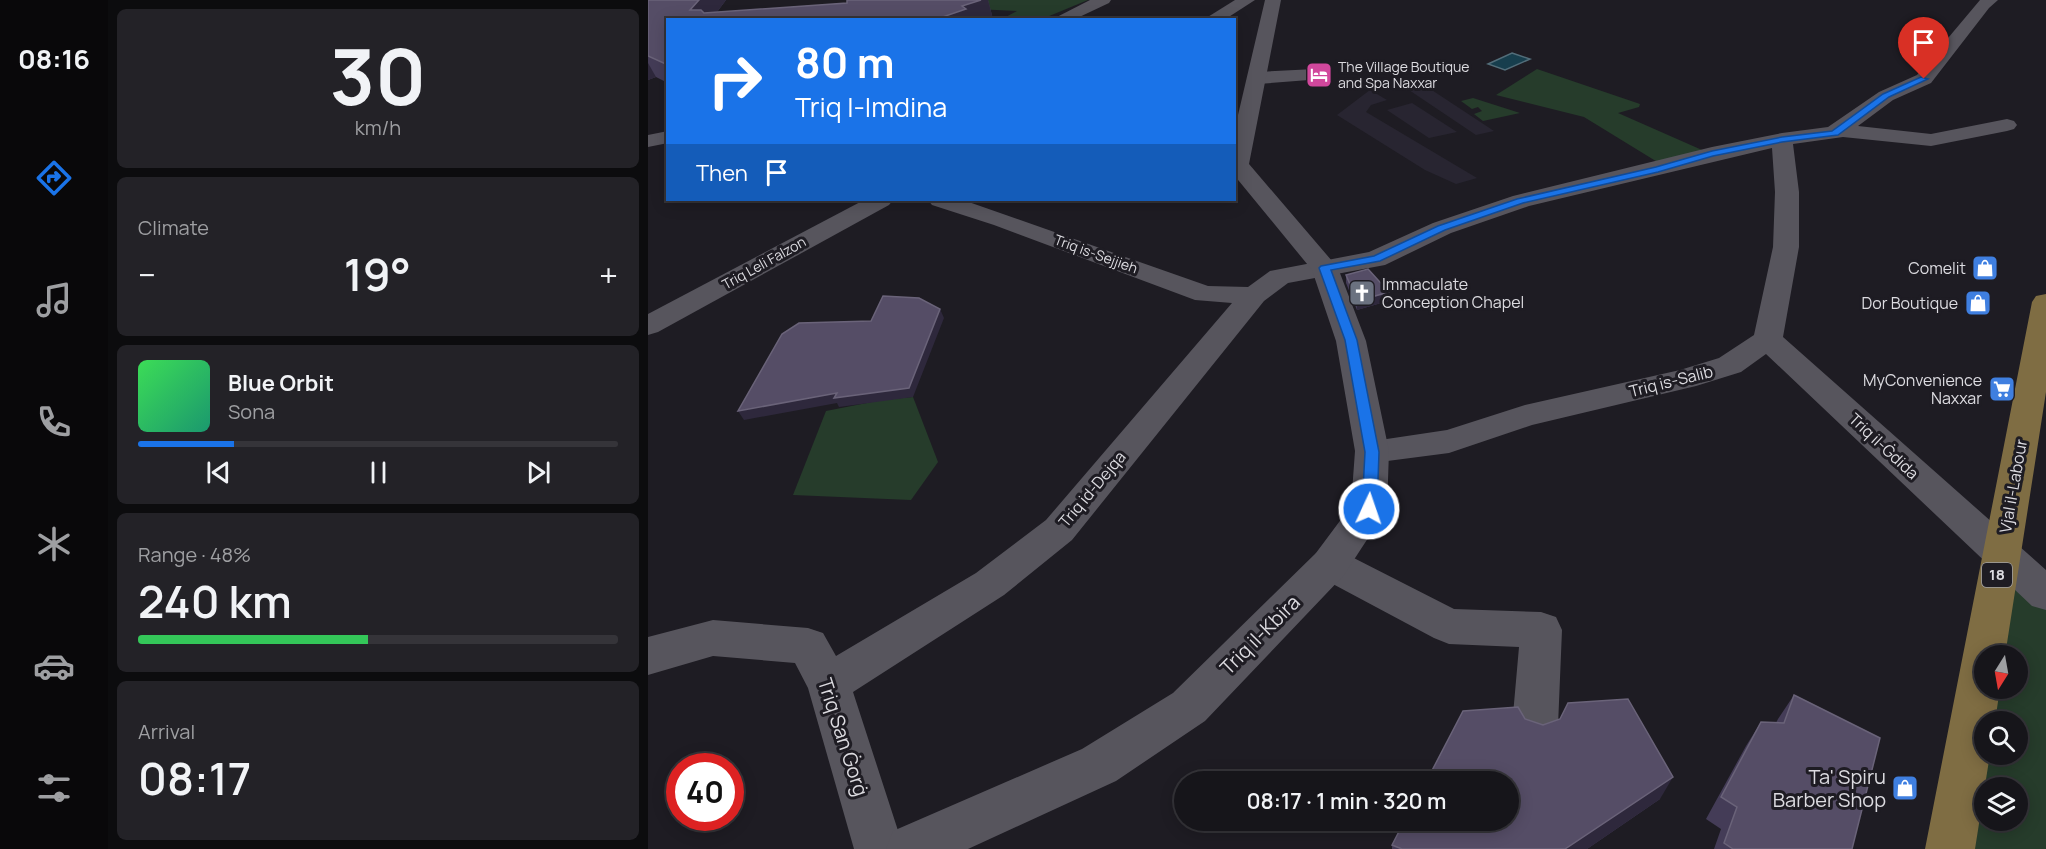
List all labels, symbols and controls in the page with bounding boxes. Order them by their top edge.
pin [1898,17,1949,79]
text: 30 [330,22,426,128]
icon: arrive [1907,26,1940,59]
text: 80 m [795,33,895,91]
text: 08:16 [18,40,90,77]
icon: right [696,42,774,120]
place label: The Village Boutique and Spa Naxxar [1338,57,1470,92]
hotel icon: The Village Boutique and Spa Naxxar [1304,60,1334,90]
text: Triq l-Imdina [795,88,947,125]
text: km/h [355,114,401,141]
icon: arrive [760,156,793,189]
icon: directions [33,157,75,199]
text: Then [696,158,748,188]
text: Climate [138,214,209,241]
street label: Triq is-Sejjieh [1052,230,1140,277]
street label: Triq Leli Falzon [718,232,809,293]
text: 19° [344,243,411,305]
text: − [138,252,156,297]
text: + [599,252,618,297]
shop icon: Comelit [1970,253,2000,283]
place label: Comelit [1908,257,1966,279]
place label: Immaculate Conception Chapel [1382,273,1524,313]
church icon: Immaculate Conception Chapel [1347,278,1377,308]
icon: music [33,279,75,321]
shop icon: Dor Boutique [1963,288,1993,318]
place label: Dor Boutique [1862,292,1958,314]
street label: Triq is-Salib [1627,360,1715,402]
text: Blue Orbit [228,368,334,398]
place label: MyConvenience Naxxar [1863,369,1982,409]
supermarket icon: MyConvenience Naxxar [1987,374,2017,404]
text: Sona [228,398,275,425]
icon: phone [33,401,75,443]
street label: Triq il-Ġdida [1844,408,1924,484]
street label: Vjal il-Labour [1994,437,2032,535]
street label: Triq id-Dejqa [1054,446,1130,532]
icon: previous [202,456,235,489]
icon: pause [362,456,395,489]
icon: next [522,456,555,489]
position arrow [1337,477,1401,541]
icon: climate [33,523,75,565]
text: Range · 48% [138,541,251,568]
road number: 18 [1982,563,2012,587]
text: 240 km [138,570,292,632]
street label: Triq il-Kbira [1214,589,1306,681]
icon: car [33,645,75,687]
north arrow [1974,645,2028,699]
map controls [1974,645,2028,831]
street label: Triq San Ġorġ [812,674,875,799]
button: search [1974,711,2028,765]
text: Arrival [138,718,195,745]
text: 08:17 [138,747,251,809]
speed limit sign: 40 [666,753,744,831]
place label: Ta' Spiru Barber Shop [1773,763,1886,813]
icon: filters [33,767,75,809]
shop icon: Ta' Spiru Barber Shop [1890,773,1920,803]
button: layers [1974,777,2028,831]
text: 08:17 · 1 min · 320 m [1247,786,1446,816]

